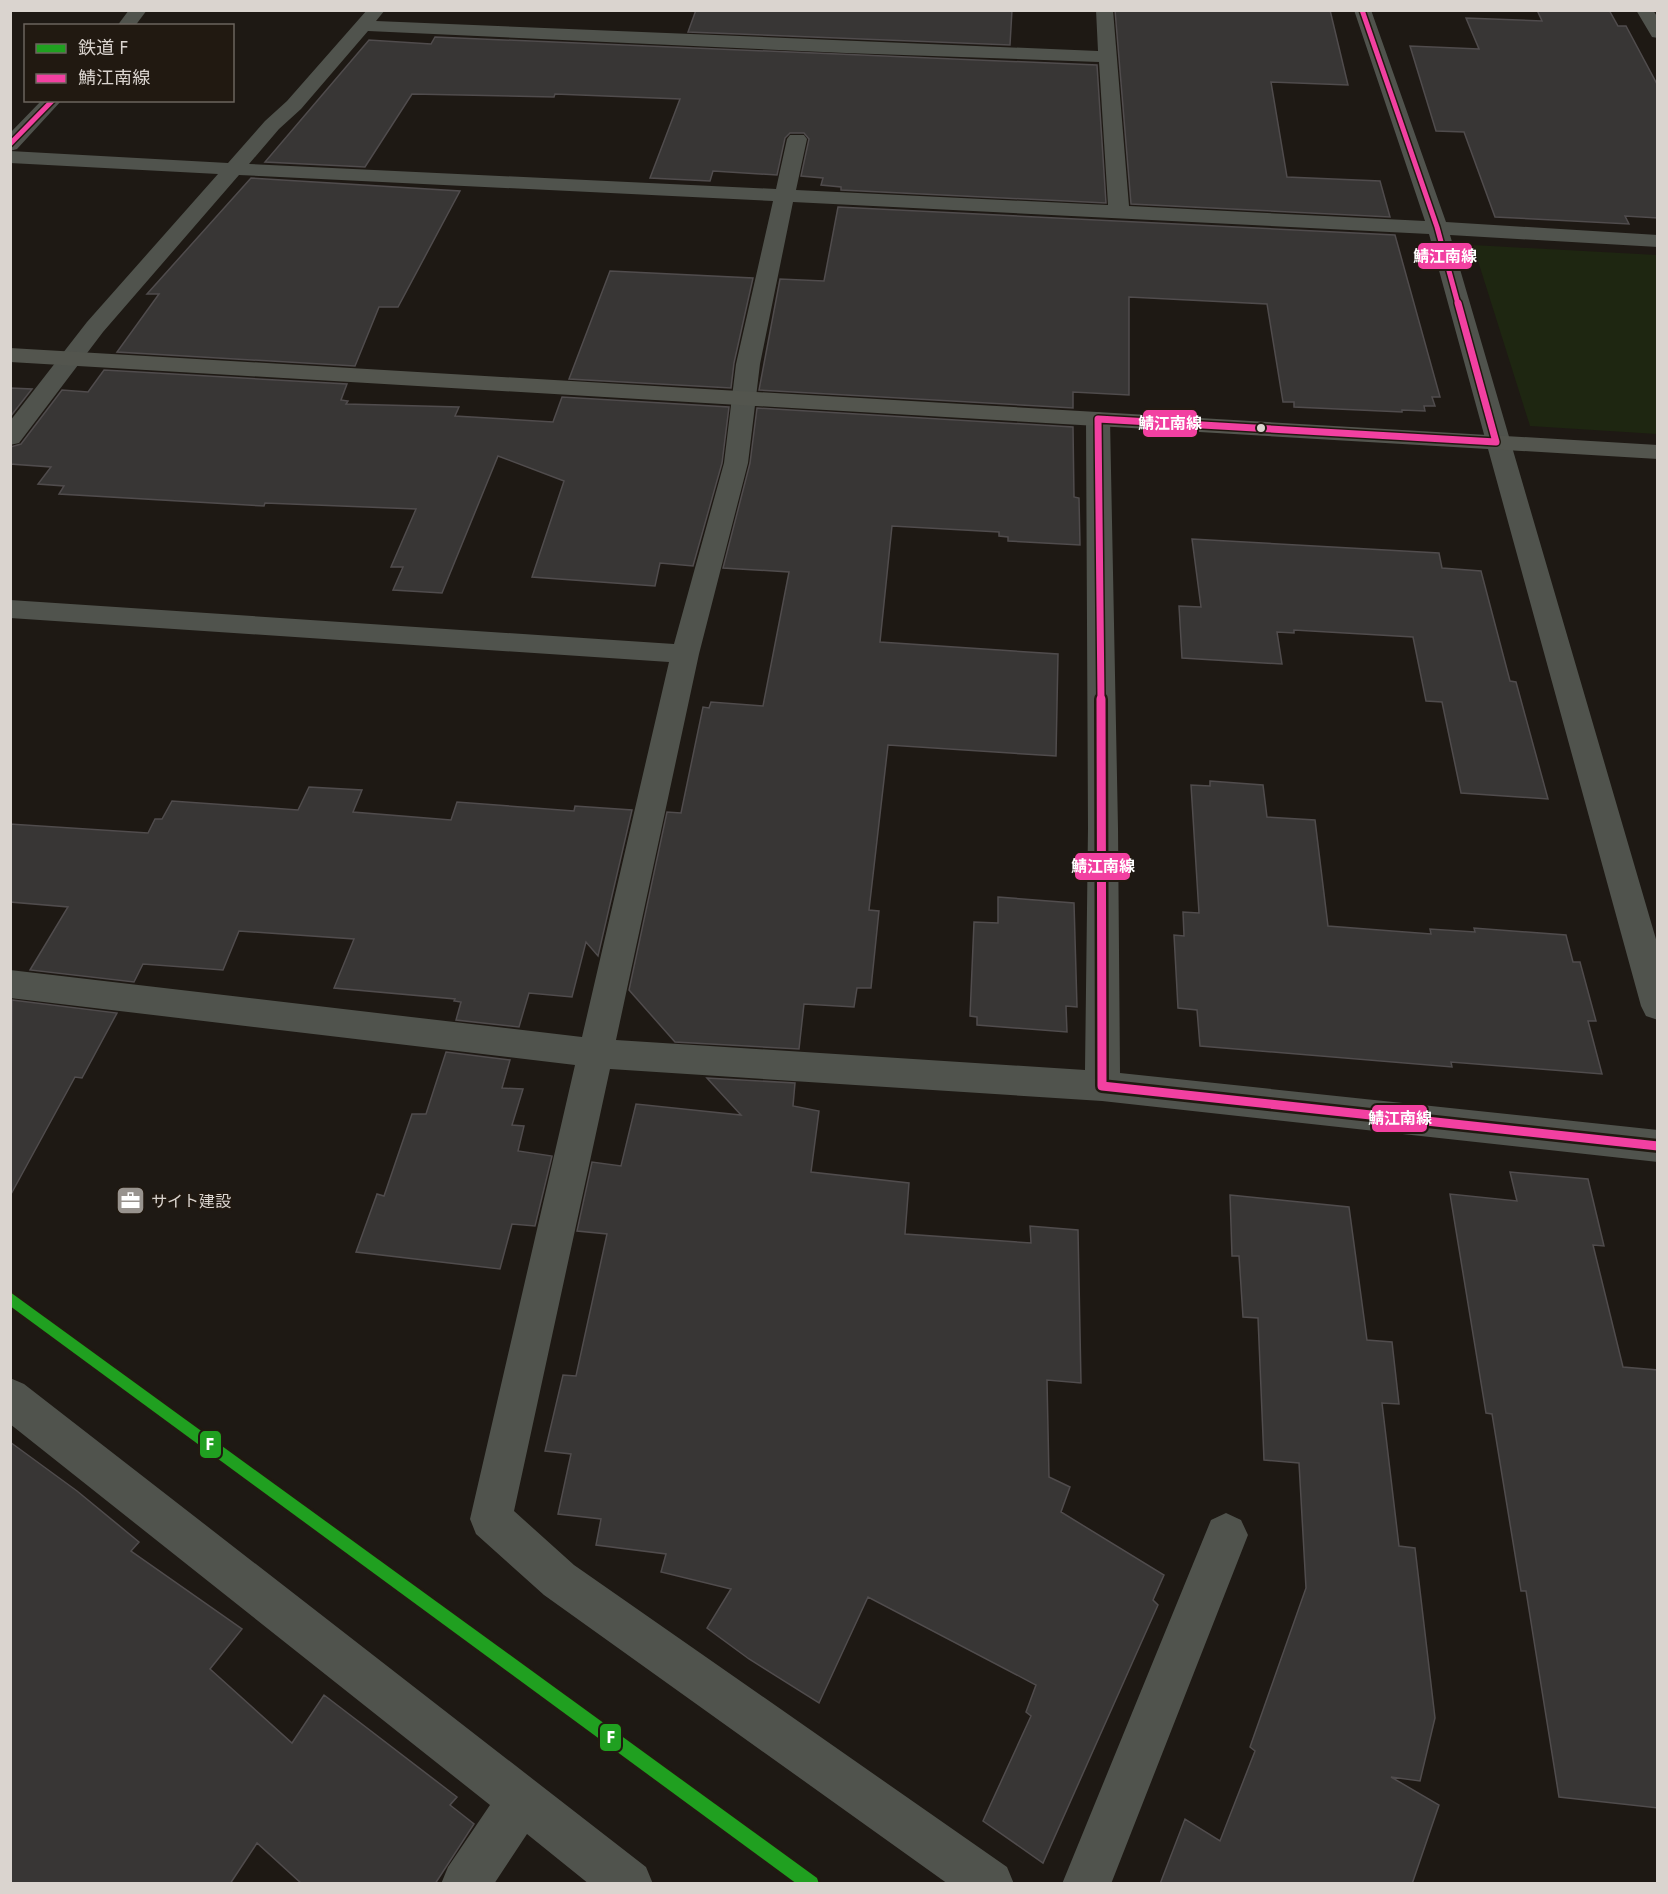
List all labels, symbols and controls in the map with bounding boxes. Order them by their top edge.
legend [24,24,234,102]
text: 鉄道 F [78,35,128,61]
text: 鯖江南線 [78,65,150,91]
line badge: 鯖江南線 [1417,242,1473,270]
text: 鯖江南線 [1413,245,1477,268]
line badge: 鯖江南線 [1142,409,1198,438]
text: 鯖江南線 [1138,412,1202,435]
unlabelled marker [1255,422,1267,434]
line badge: 鯖江南線 [1074,852,1131,881]
text: 鯖江南線 [1071,855,1135,878]
line badge: 鯖江南線 [1371,1104,1428,1133]
text: 鯖江南線 [1368,1107,1432,1130]
office icon: サイト建設 [114,1185,146,1217]
place label: サイト建設 [151,1190,231,1213]
line badge: F [199,1430,222,1459]
text: F [206,1433,214,1456]
line badge: F [599,1723,622,1752]
text: F [607,1726,615,1749]

